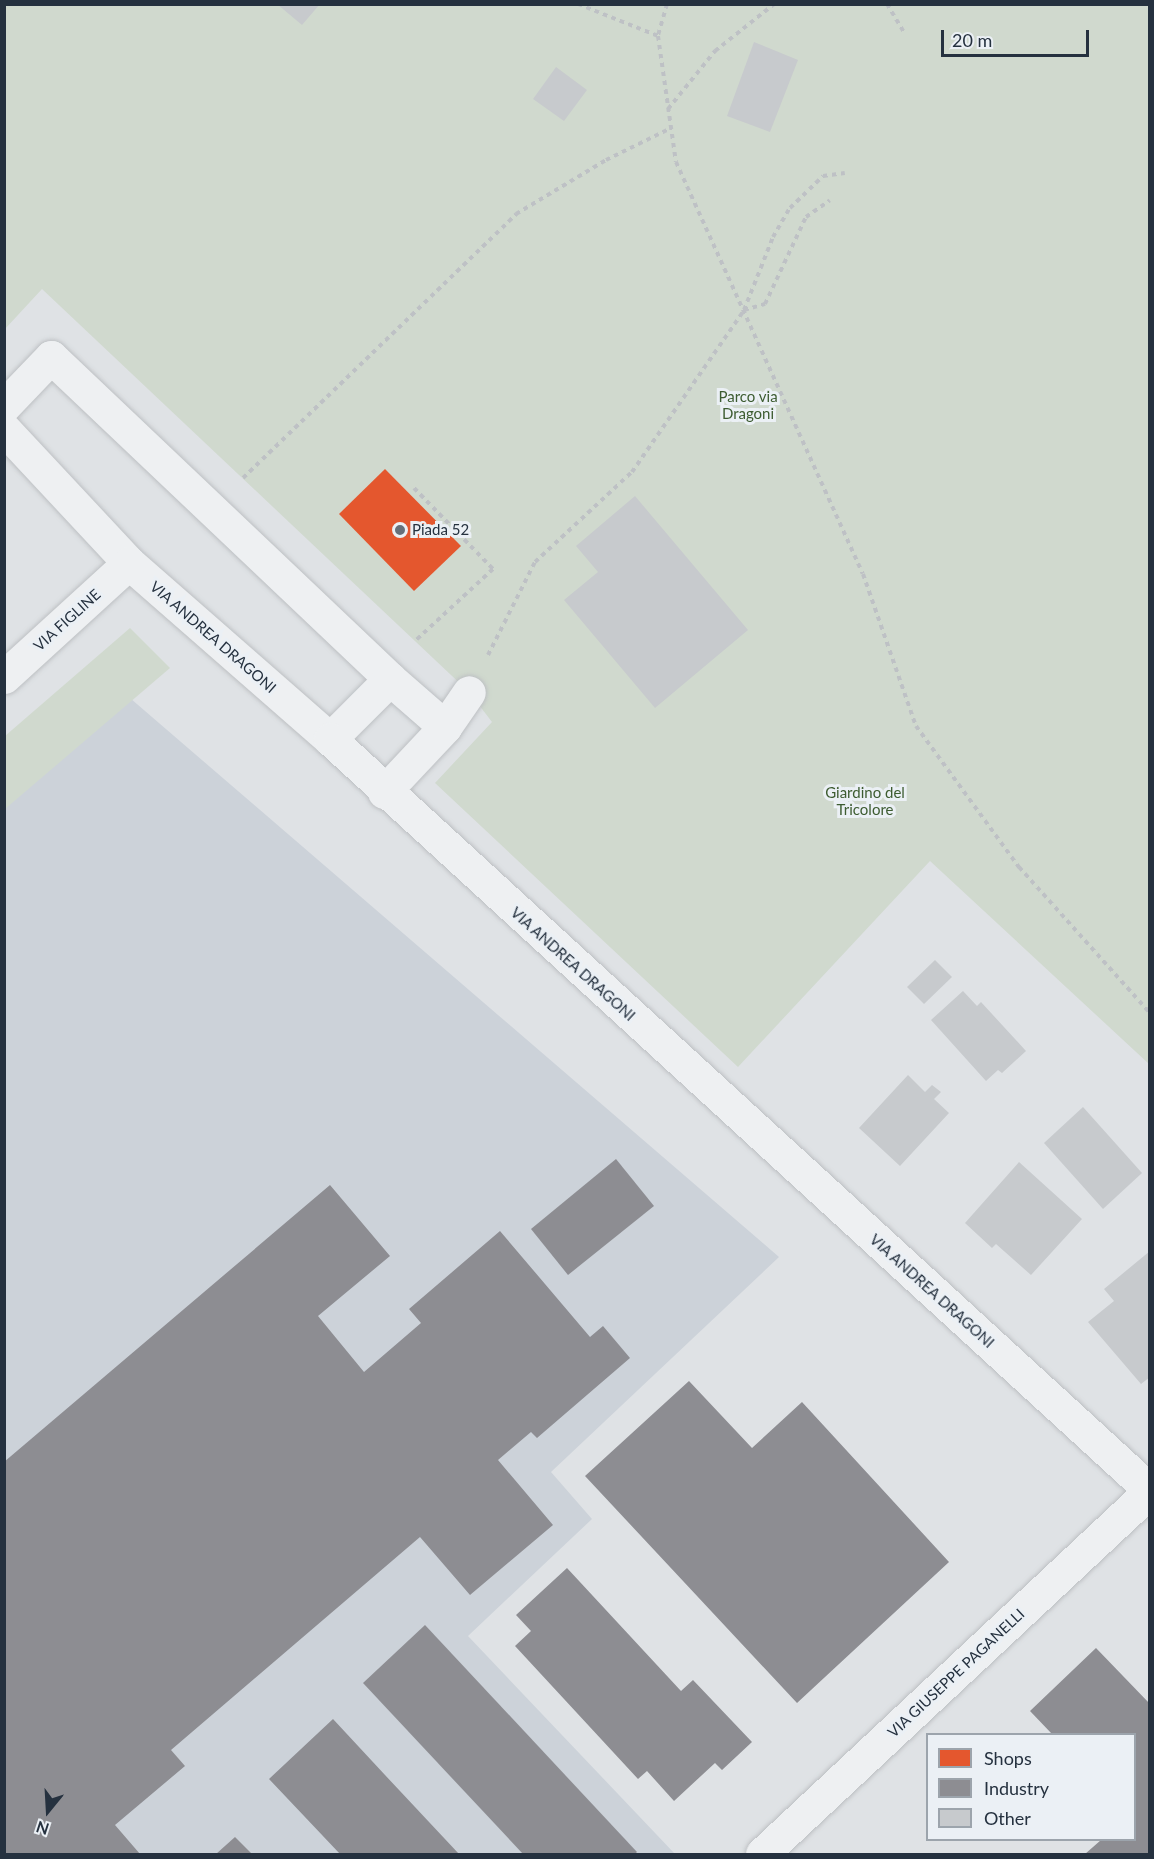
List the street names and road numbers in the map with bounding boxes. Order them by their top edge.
street label: VIA ANDREA DRAGONI [146,577,280,697]
street label: VIA FIGLINE [30,585,104,655]
street label: VIA ANDREA DRAGONI [507,903,639,1025]
street label: VIA ANDREA DRAGONI [866,1230,998,1352]
street label: VIA GIUSEPPE PAGANELLI [884,1605,1028,1741]

